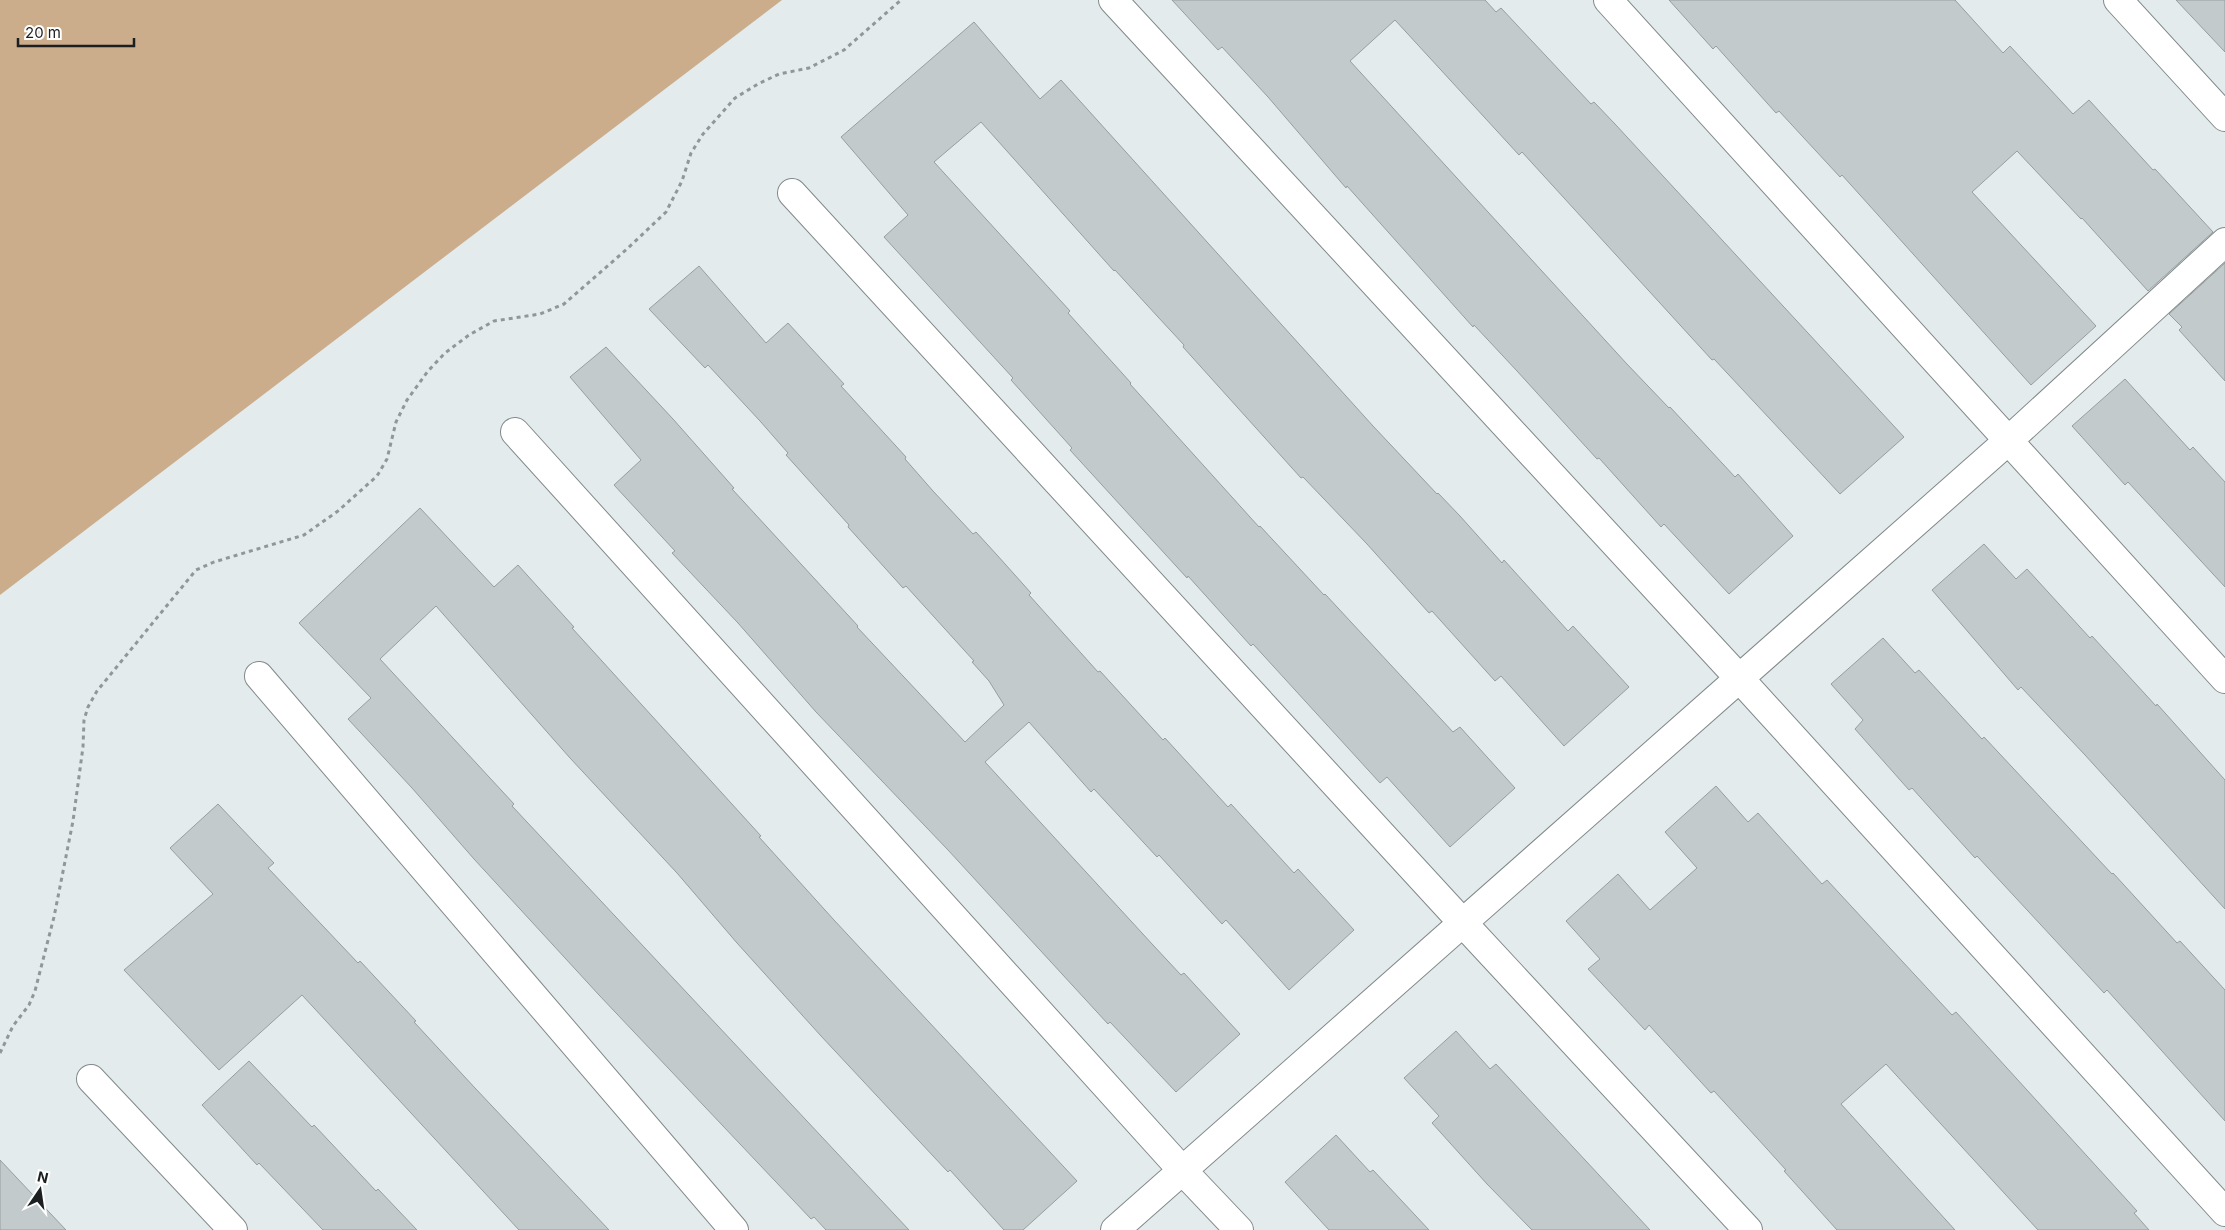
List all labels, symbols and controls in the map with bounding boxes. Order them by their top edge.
scale bar [18,15,134,47]
text: 20 m [25,23,61,42]
north arrow [15,1165,65,1215]
text: N [36,1167,50,1186]

